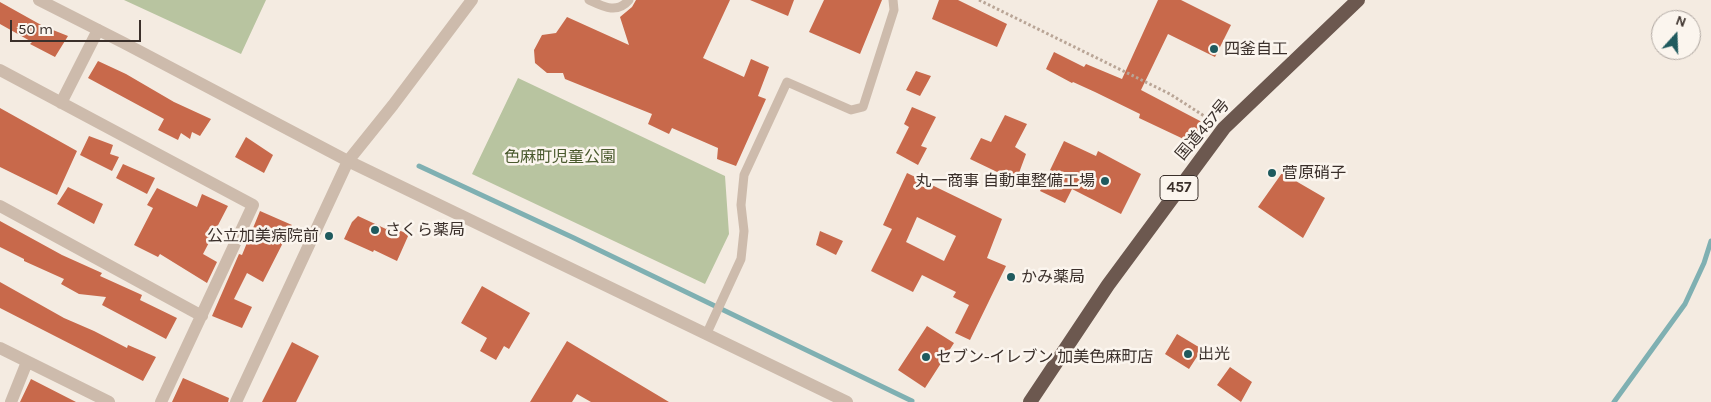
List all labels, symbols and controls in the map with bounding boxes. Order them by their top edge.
scale bar [12,10,144,42]
north arrow [1651,10,1701,60]
text: N [1673,12,1689,31]
text: 50 m [18,20,53,38]
place label: 四釜自工 [1224,39,1288,59]
marker: 四釜自工 [1208,43,1220,55]
street label: 国道457号 [1172,96,1234,164]
park label: 色麻町児童公園 [504,147,616,167]
place label: 菅原硝子 [1282,163,1346,183]
marker: 菅原硝子 [1266,167,1278,179]
place label: 丸一商事 自動車整備工場 [915,171,1095,191]
marker: 丸一商事 自動車整備工場 [1099,175,1111,187]
road number: 457 [1160,176,1198,200]
place label: さくら薬局 [385,220,465,240]
marker: さくら薬局 [369,224,381,236]
place label: 公立加美病院前 [207,226,319,246]
marker: 公立加美病院前 [323,230,335,242]
place label: かみ薬局 [1021,267,1085,287]
marker: かみ薬局 [1005,271,1017,283]
place label: 出光 [1198,344,1230,364]
place label: セブン-イレブン 加美色麻町店 [936,347,1153,367]
marker: 出光 [1182,348,1194,360]
marker: セブン-イレブン 加美色麻町店 [920,351,932,363]

